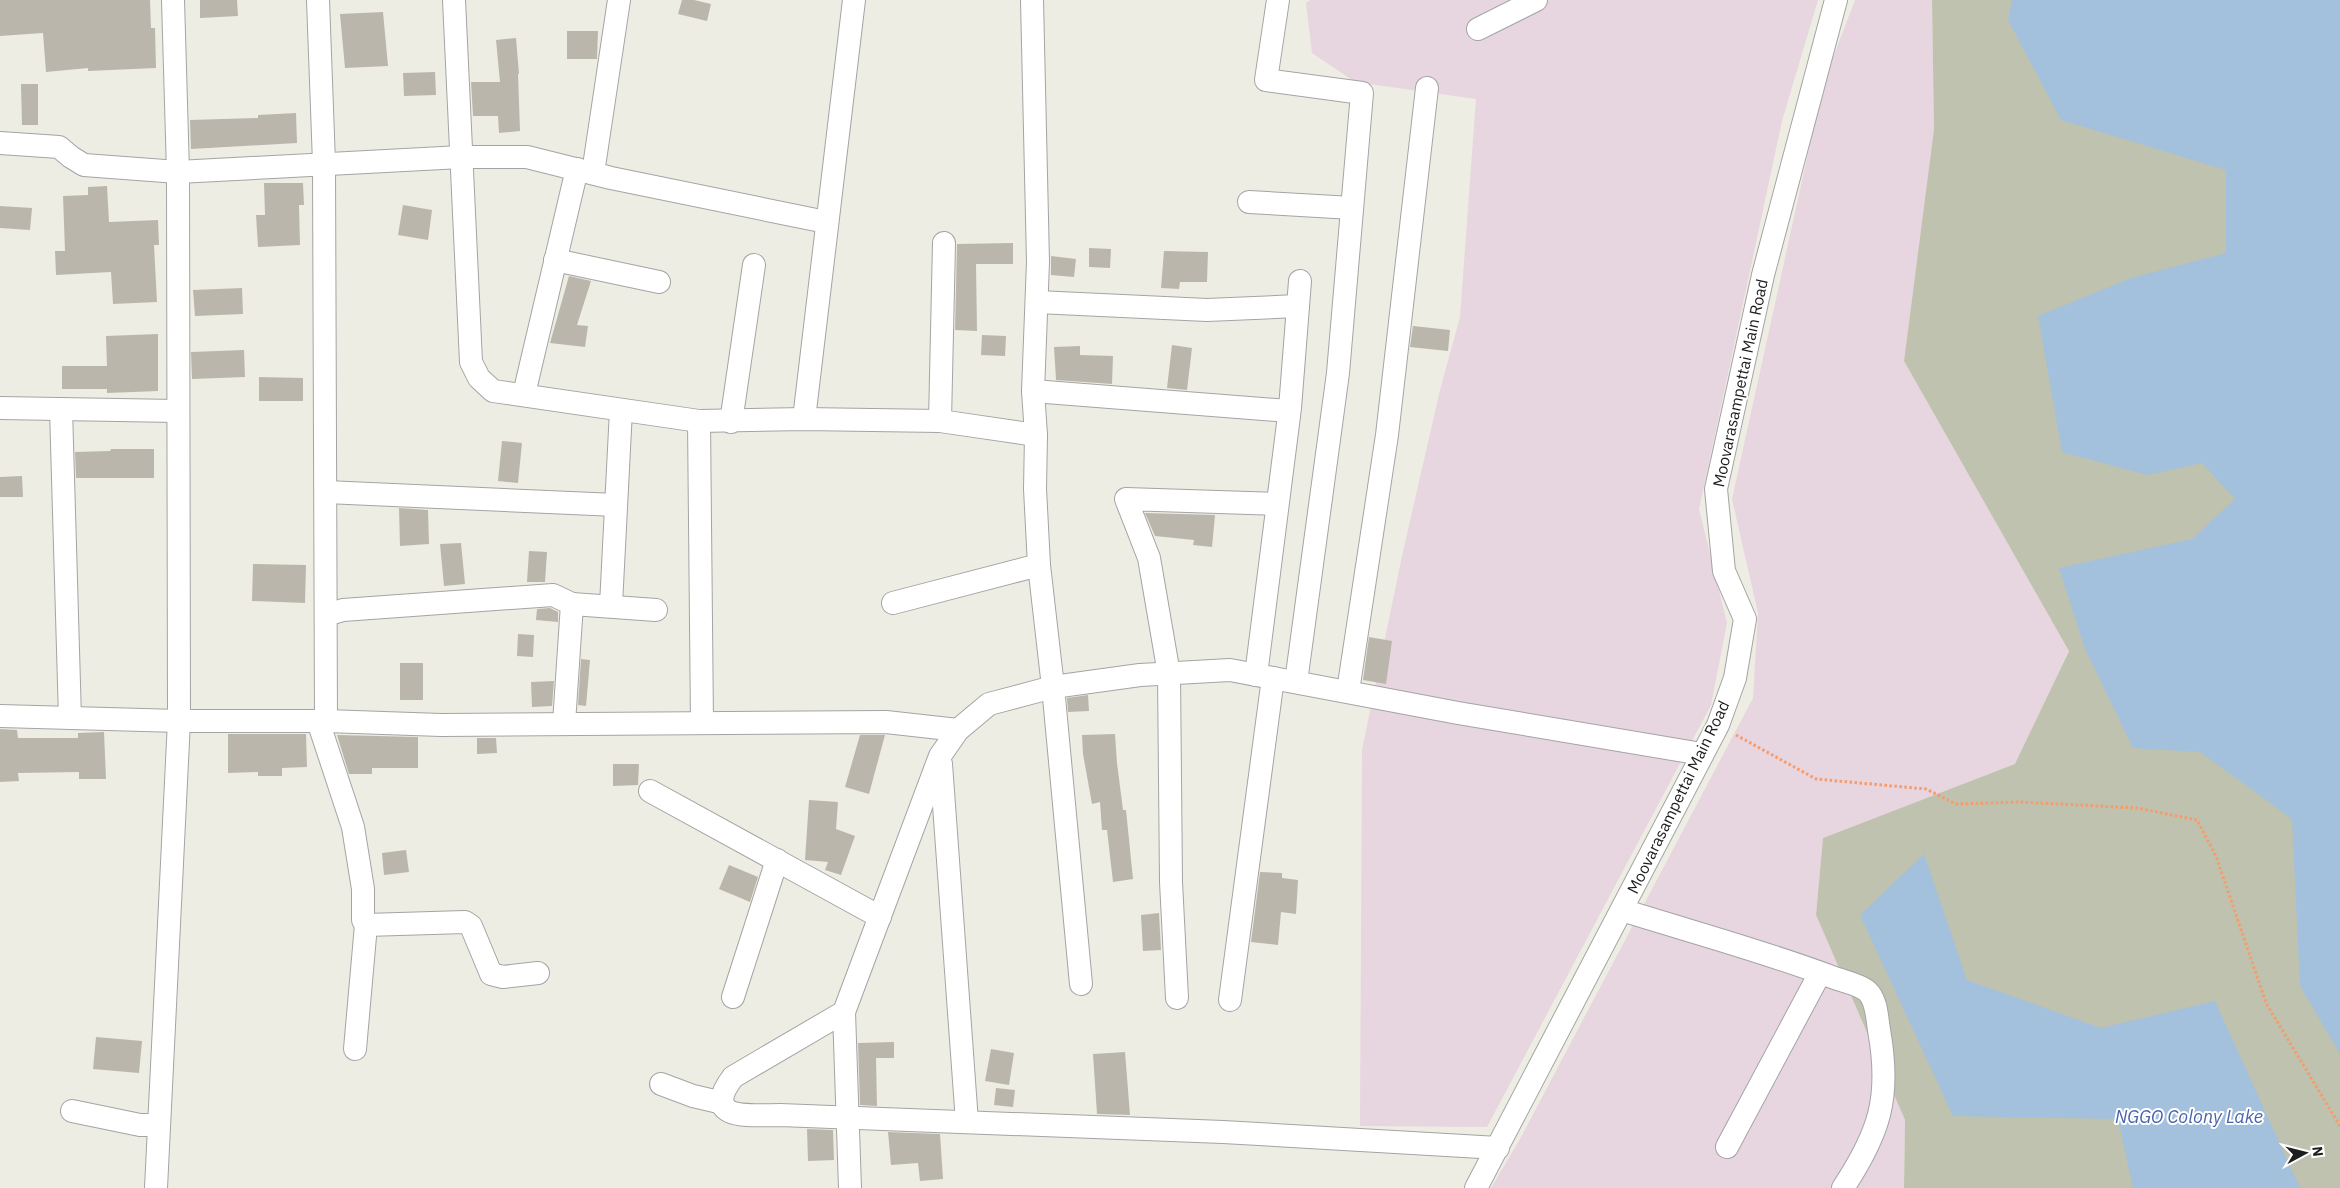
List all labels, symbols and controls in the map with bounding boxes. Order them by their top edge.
street label: Moovarasampettai Main Road [1708,277,1772,489]
street label: Moovarasampettai Main Road [1622,697,1734,897]
water label: NGGO Colony Lake [2115,1105,2263,1128]
north arrow [2280,1128,2330,1178]
text: N [2308,1145,2327,1158]

